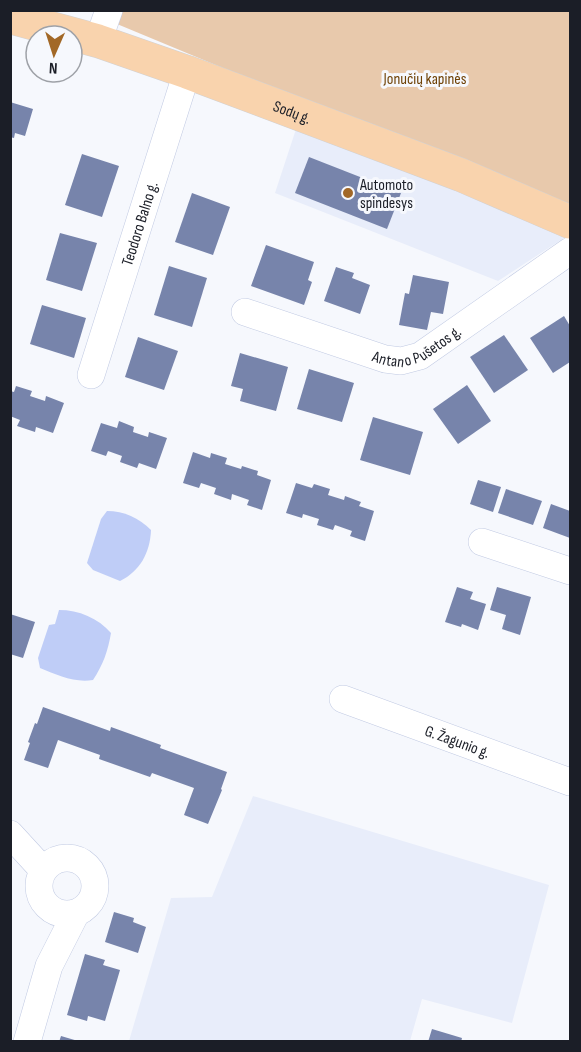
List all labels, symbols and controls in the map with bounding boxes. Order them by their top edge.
north arrow [24,24,84,84]
text: N [49,58,58,77]
park label: Jonučių kapinės [383,70,467,89]
street label: Sodų g. [270,97,313,129]
place label: Automoto spindesys [359,176,413,213]
street label: Teodoro Balno g. [118,179,163,268]
marker: Automoto spindesys [341,186,355,200]
street label: Antano Pušetos g. [369,322,465,372]
street label: G. Žagunio g. [422,722,492,763]

